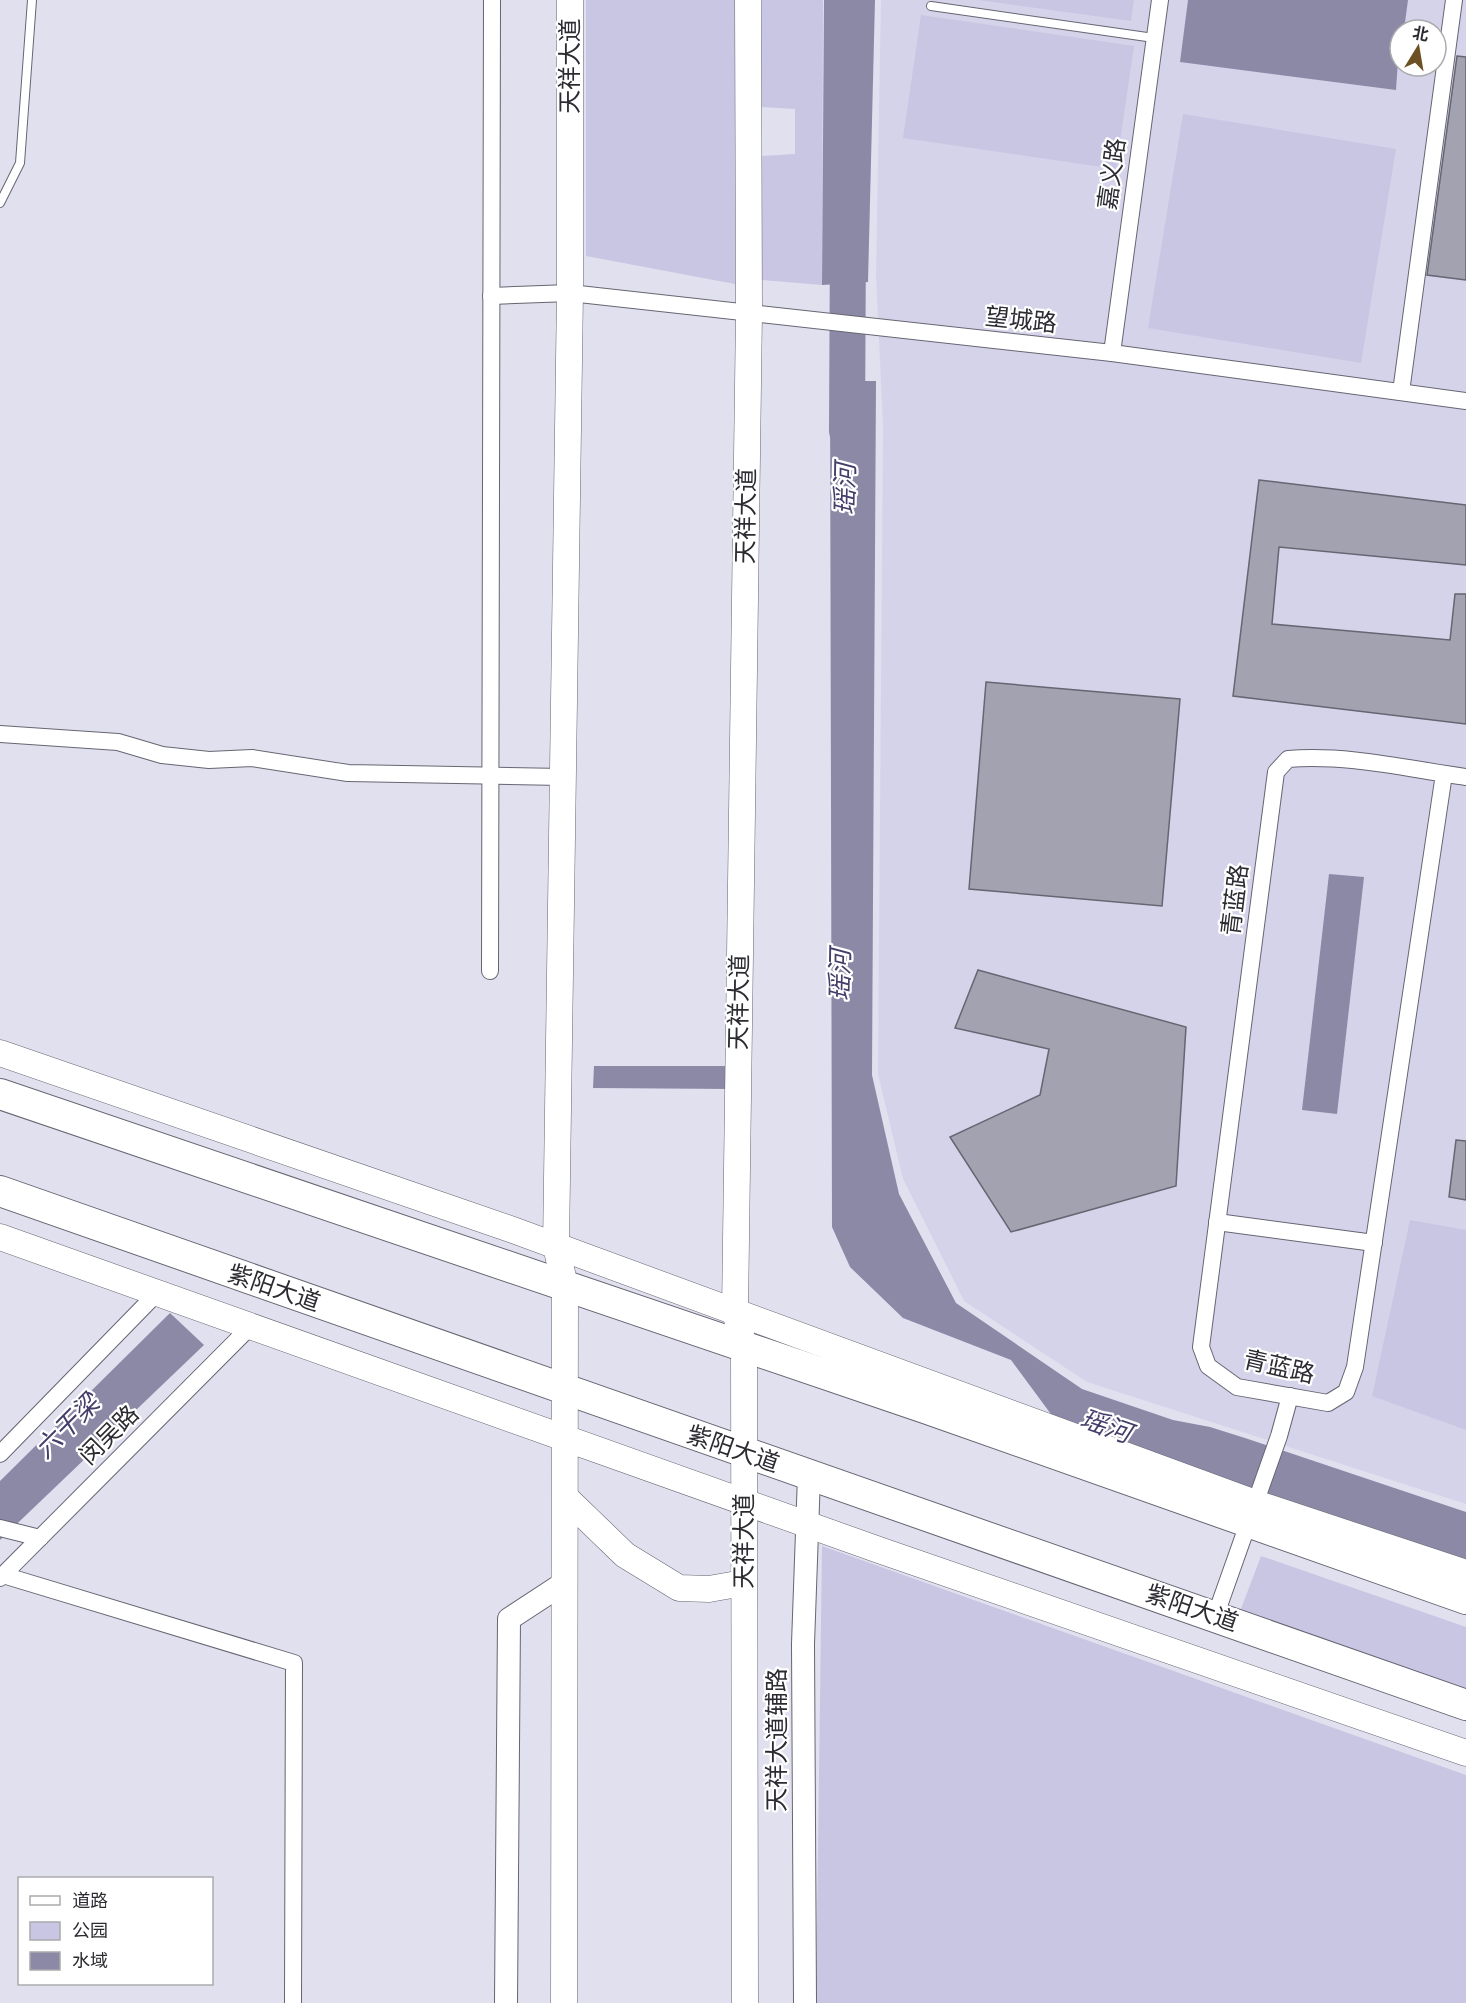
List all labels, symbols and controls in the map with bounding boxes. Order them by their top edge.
street label: 天祥大道 [555,18,584,114]
north arrow [1388,18,1448,78]
text: 北 [1411,23,1430,45]
street label: 嘉义路 [1092,136,1131,212]
street label: 望城路 [984,301,1058,338]
water label: 瑶河 [829,458,862,515]
street label: 天祥大道 [730,468,761,564]
street label: 青蓝路 [1216,862,1253,937]
water label: 瑶河 [824,944,857,1001]
street label: 天祥大道 [723,954,754,1050]
street label: 紫阳大道 [224,1258,324,1317]
street label: 青蓝路 [1241,1344,1317,1389]
water label: 六干梁 [28,1386,107,1465]
street label: 闵吴路 [73,1399,144,1470]
water label: 瑶河 [1076,1402,1141,1451]
street label: 紫阳大道 [683,1419,783,1478]
street label: 天祥大道 [729,1493,758,1589]
street label: 紫阳大道 [1142,1578,1242,1637]
street label: 天祥大道辅路 [762,1668,791,1812]
legend [18,1877,213,1985]
text: 道路 [72,1890,108,1912]
text: 公园 [72,1920,108,1942]
text: 水域 [72,1950,108,1972]

